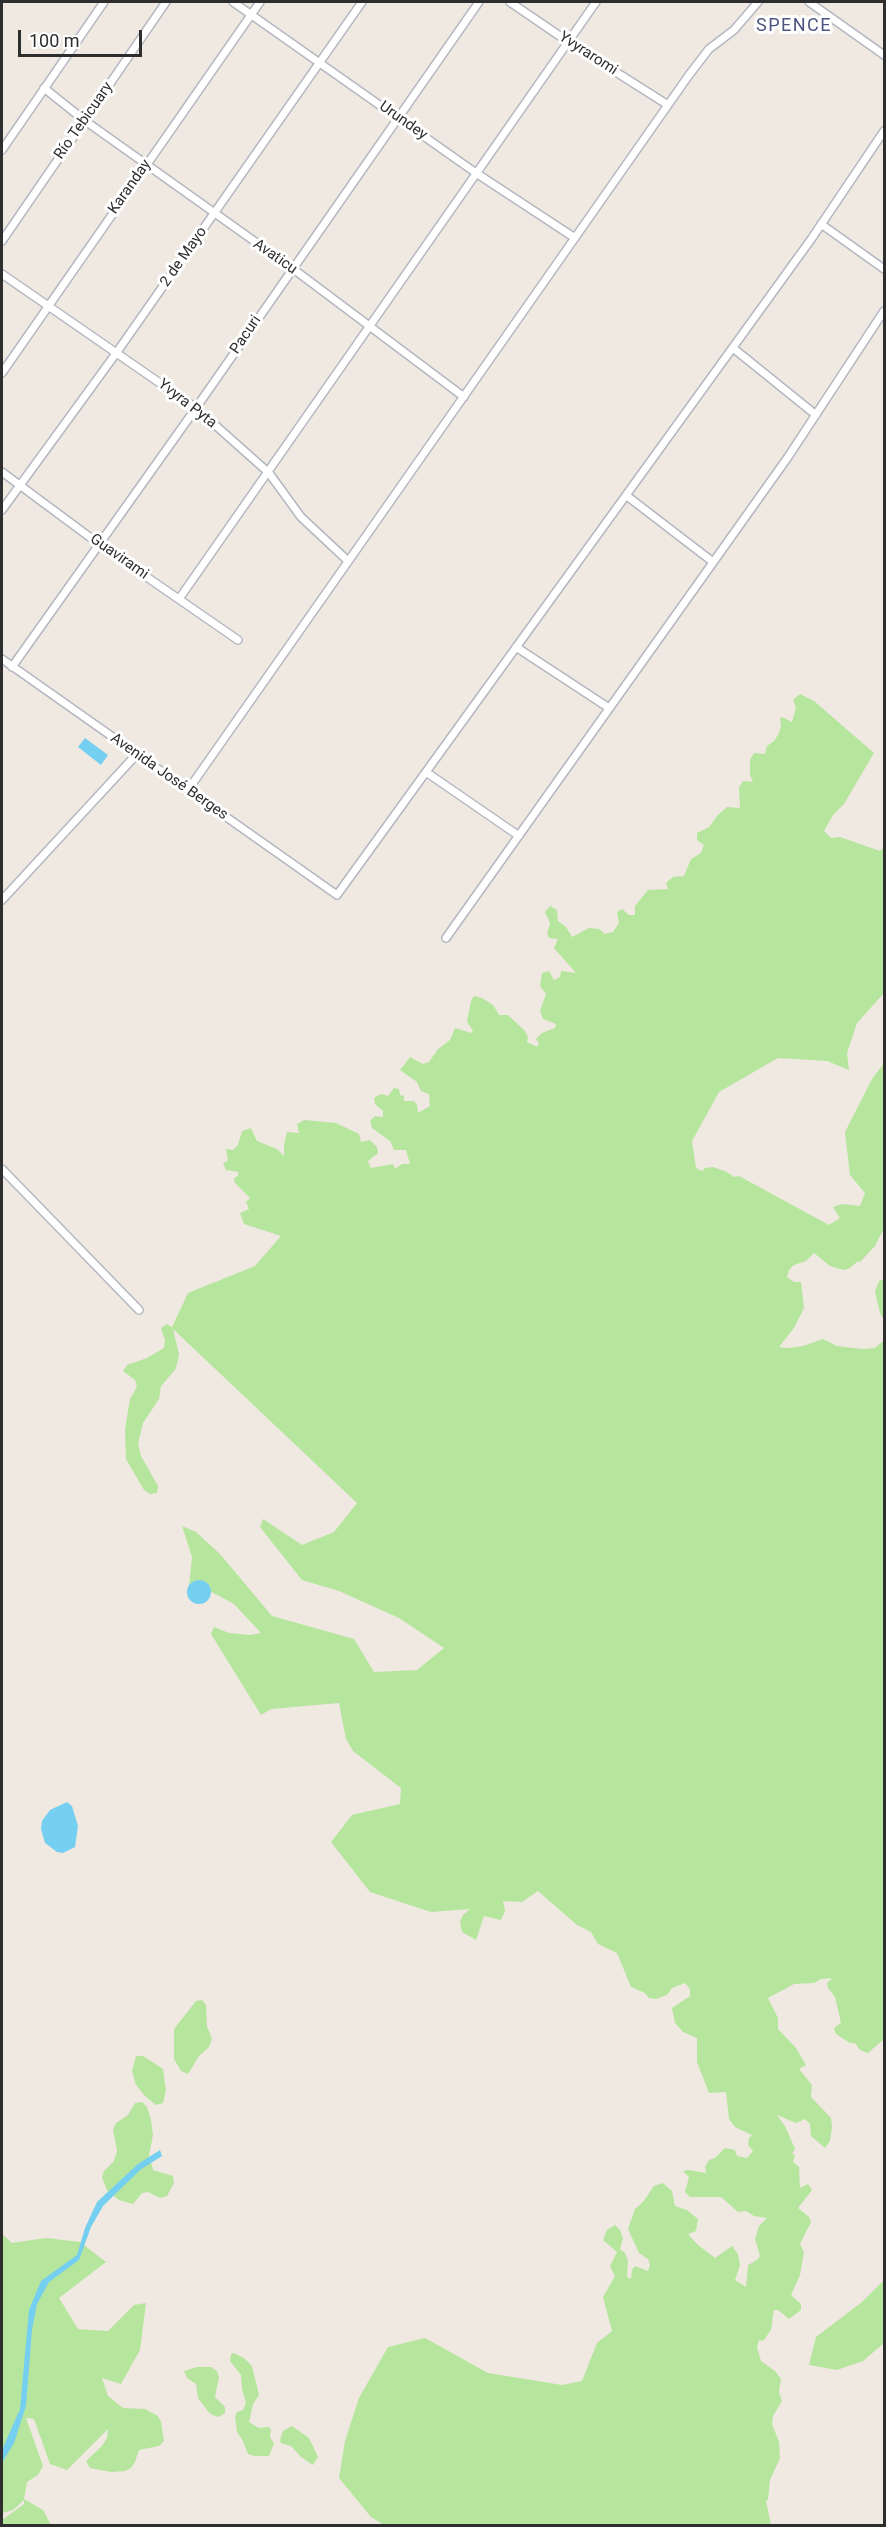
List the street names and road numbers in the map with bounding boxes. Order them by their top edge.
street label: Yvyraromi [555,28,621,80]
street label: Río Tebicuary [51,79,117,163]
street label: Urundey [375,98,431,144]
street label: Karanday [105,156,155,218]
street label: 2 de Mayo [157,224,211,290]
street label: Avaticu [250,235,300,279]
street label: Pacuri [227,312,265,358]
street label: Yvyra Pyta [154,375,220,433]
street label: Guavirami [86,530,152,584]
street label: Avenida José Berges [107,730,231,824]

